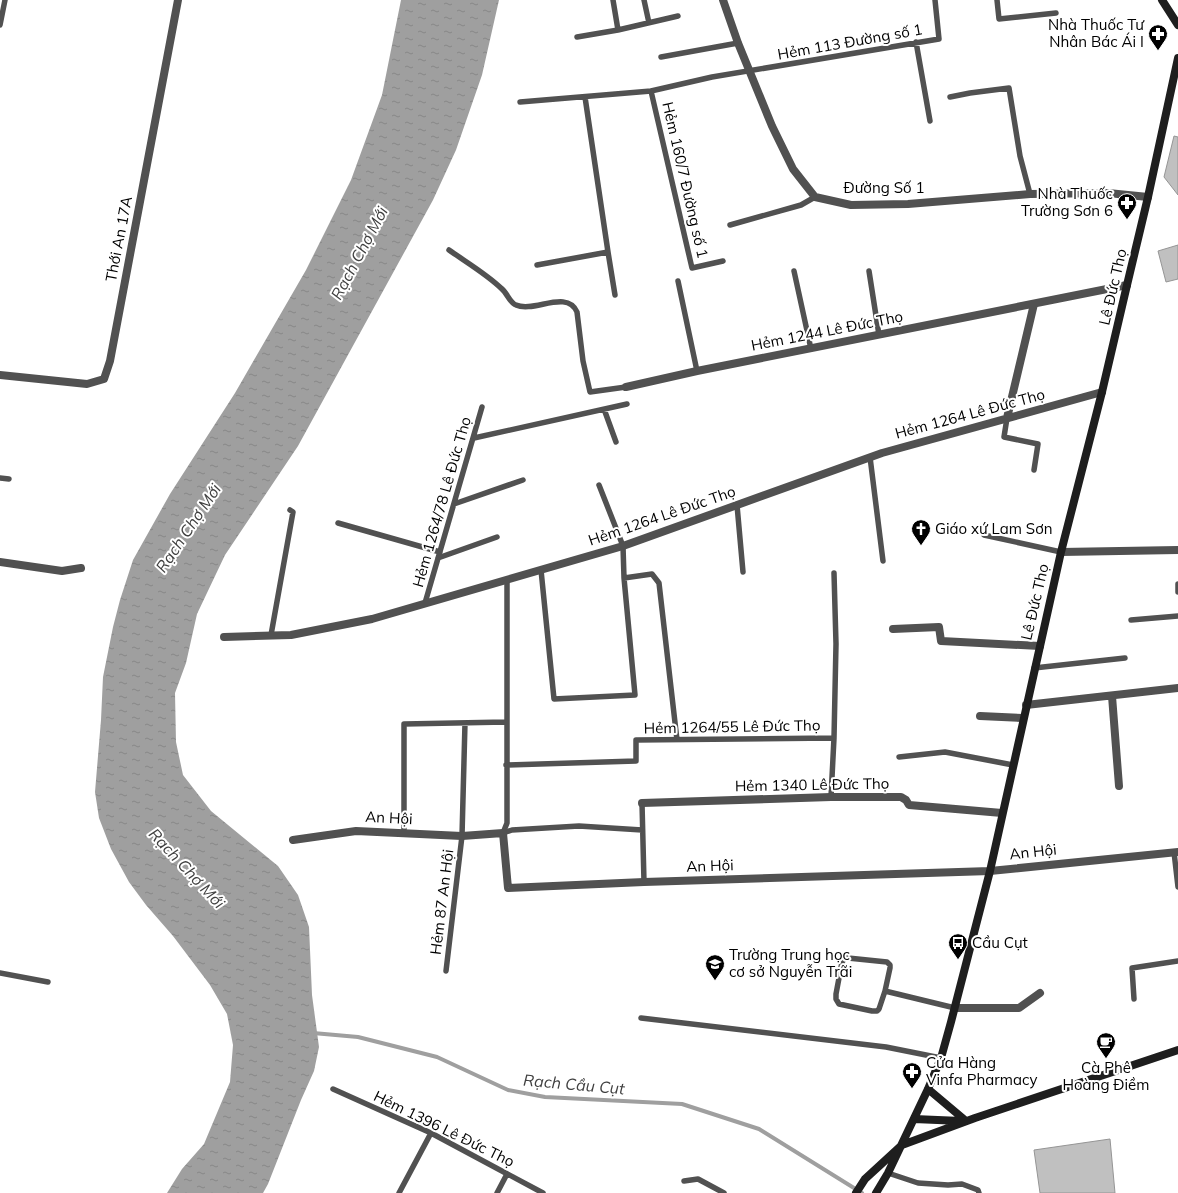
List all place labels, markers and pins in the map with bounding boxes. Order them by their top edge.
place label: Nhà Thuốc Tư Nhân Bác Ái I [1048,15,1145,51]
pharmacy icon: Nhà Thuốc Tư Nhân Bác Ái I [1147,23,1169,51]
place label: Nhà Thuốc Trường Sơn 6 [1021,184,1113,220]
pharmacy icon: Nhà Thuốc Trường Sơn 6 [1116,192,1138,220]
church icon: Giáo xứ Lam Sơn [910,518,932,546]
place label: Giáo xứ Lam Sơn [935,519,1053,538]
bus stop icon: Cầu Cụt [947,932,969,960]
place label: Cầu Cụt [972,933,1028,952]
place label: Trường Trung học cơ sở Nguyễn Trãi [729,945,852,981]
school or university icon: Trường Trung học cơ sở Nguyễn Trãi [704,953,726,981]
cafe icon: Cà Phê Hoàng Điềm [1095,1031,1117,1059]
place label: Cửa Hàng Vinfa Pharmacy [926,1053,1037,1089]
place label: Cà Phê Hoàng Điềm [1063,1058,1149,1094]
pharmacy icon: Cửa Hàng Vinfa Pharmacy [901,1061,923,1089]

